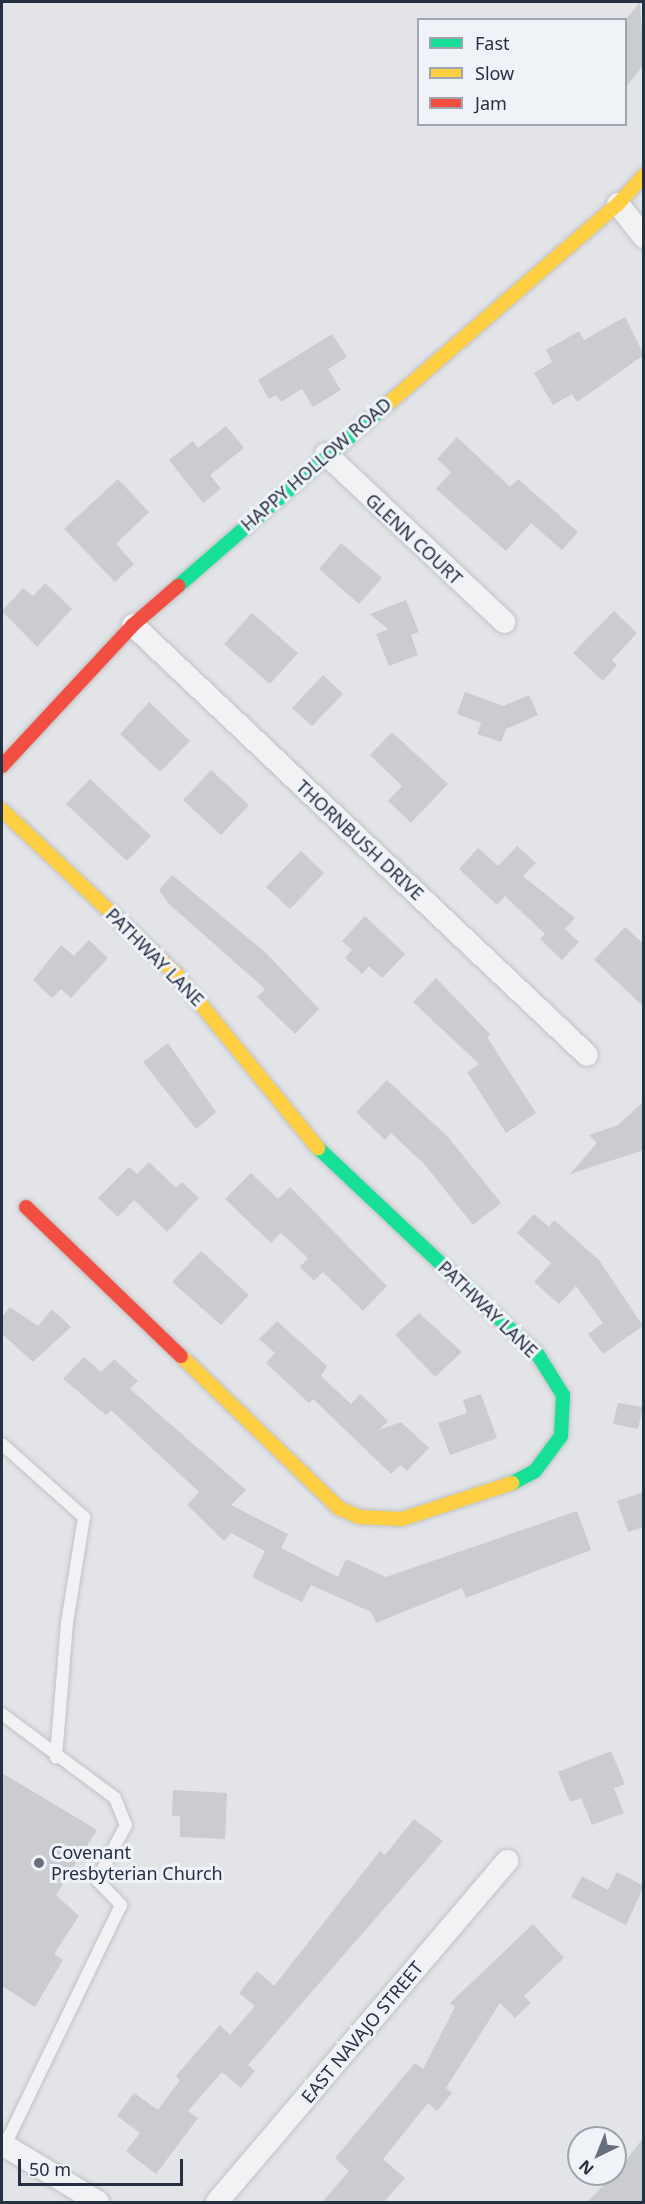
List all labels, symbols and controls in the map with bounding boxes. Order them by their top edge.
legend [417,18,627,126]
text: Fast [475,31,510,55]
text: Slow [475,61,514,85]
text: Jam [475,91,507,115]
street label: HAPPY HOLLOW ROAD [236,393,396,535]
street label: GLENN COURT [361,489,467,589]
street label: THORNBUSH DRIVE [292,775,428,905]
street label: PATHWAY LANE [102,904,208,1010]
street label: PATHWAY LANE [434,1256,542,1362]
place label: Covenant Presbyterian Church [51,1842,223,1884]
marker: Covenant Presbyterian Church [32,1856,46,1870]
street label: EAST NAVAJO STREET [297,1957,427,2107]
north arrow [567,2126,627,2186]
scale bar [21,2147,186,2185]
text: N [574,2155,598,2180]
text: 50 m [29,2157,71,2181]

